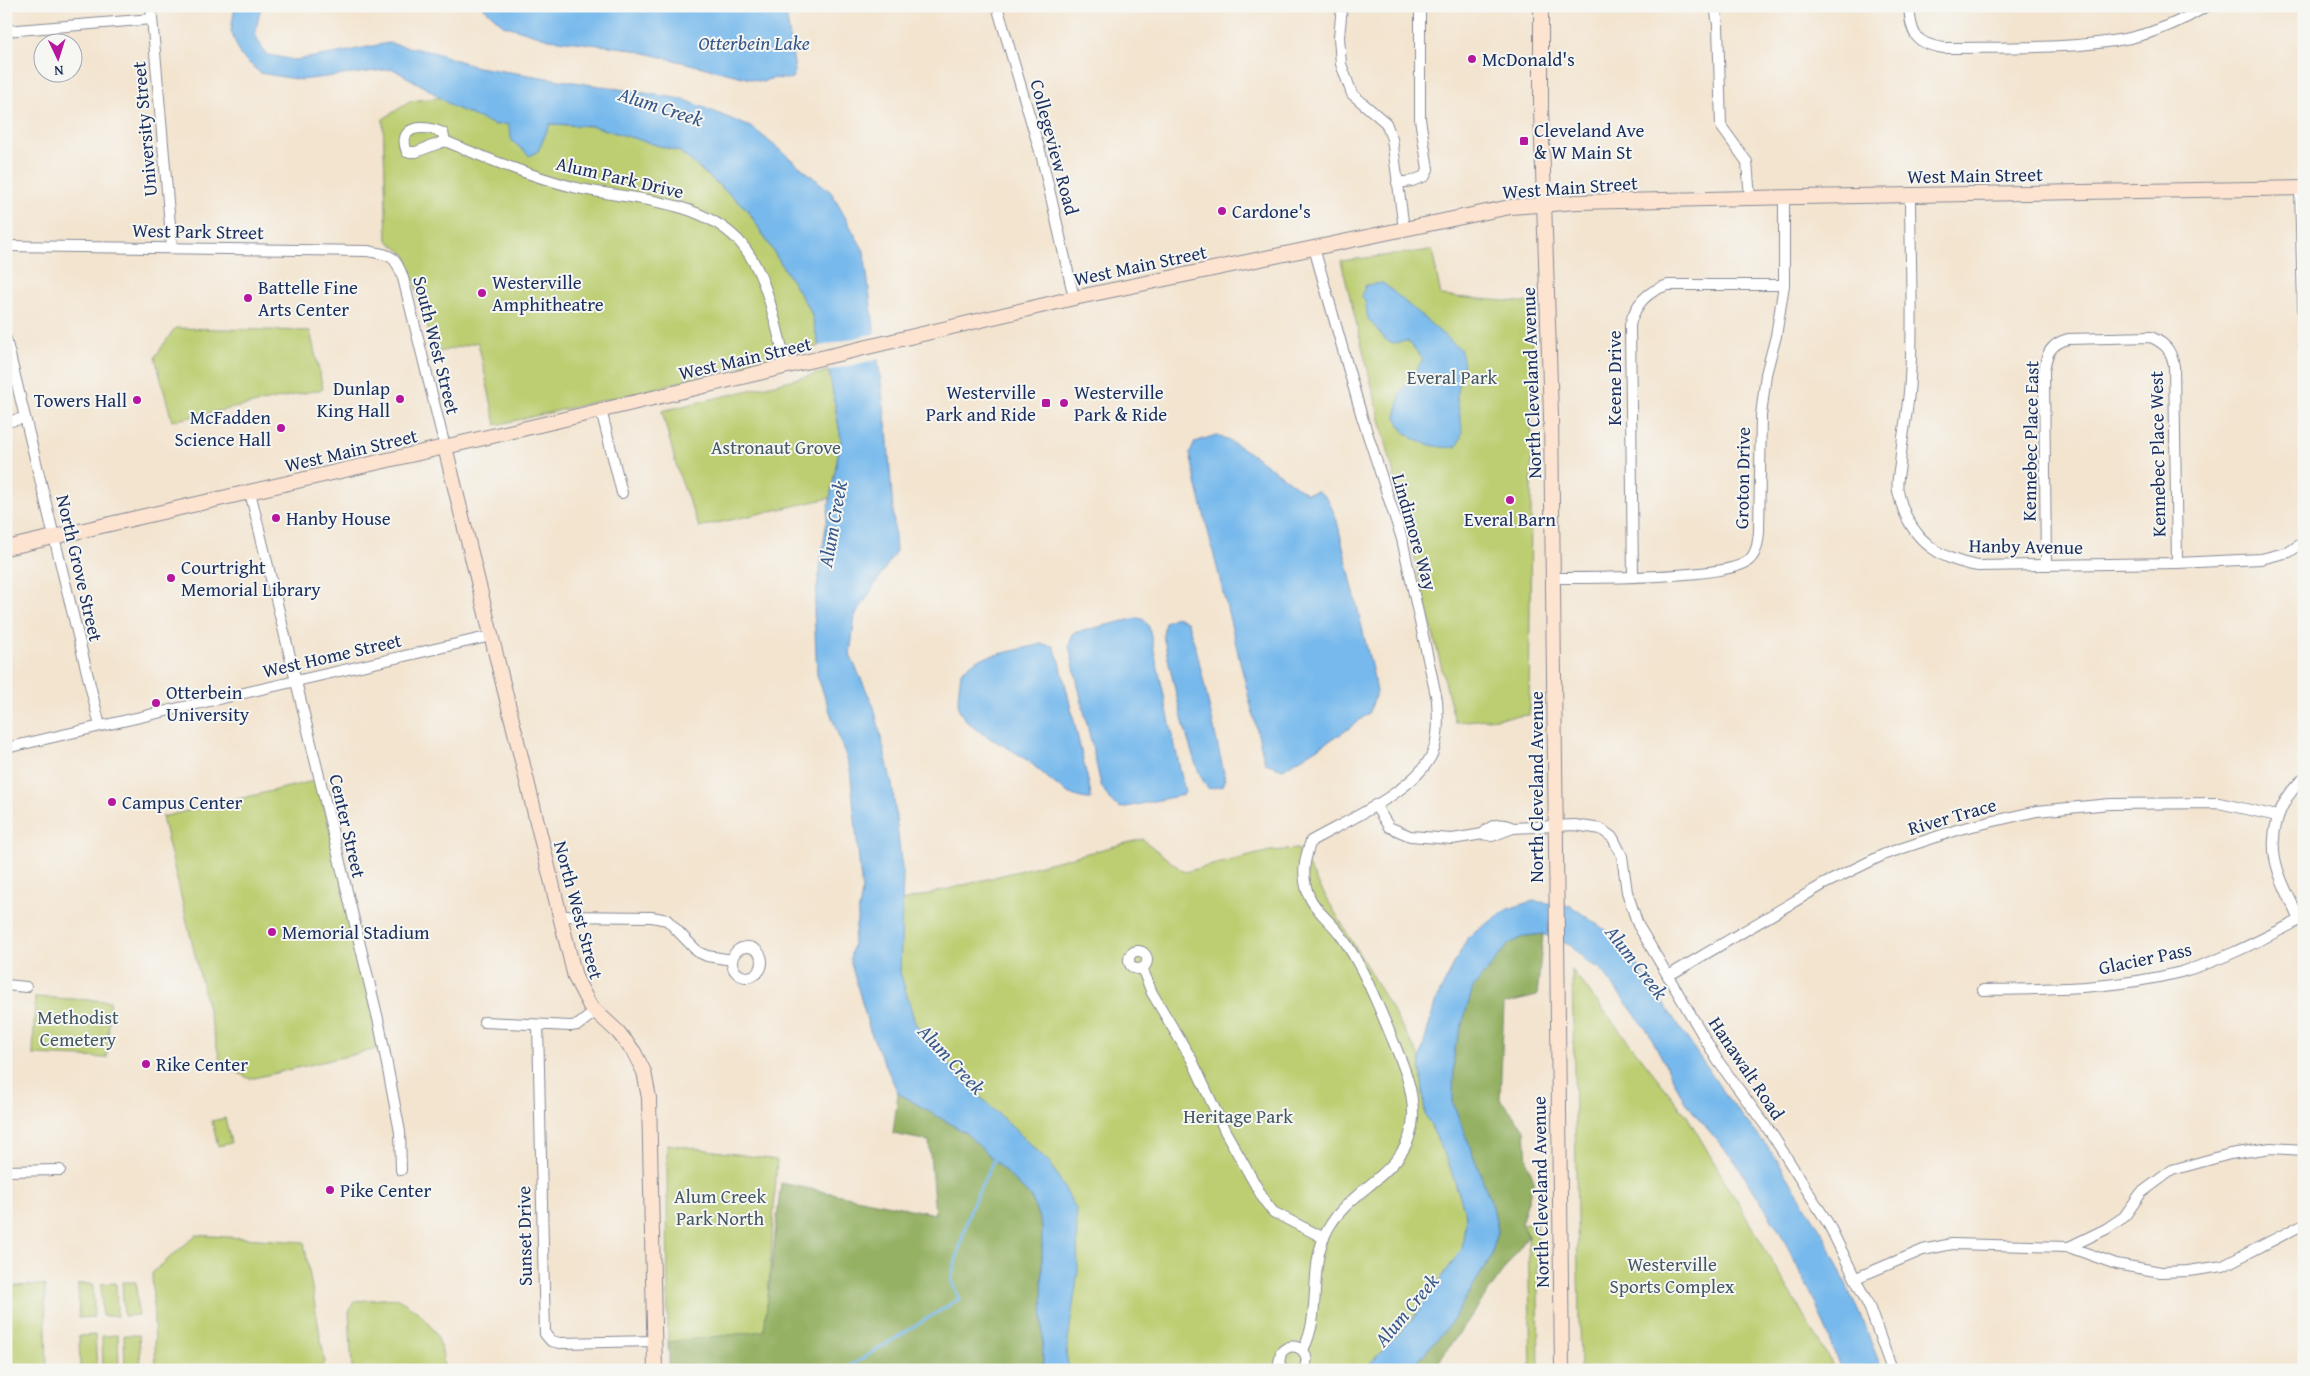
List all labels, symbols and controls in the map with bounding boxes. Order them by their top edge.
water label: Otterbein Lake [698,28,810,57]
north arrow [32,32,82,82]
place label: McDonald's [1482,45,1575,73]
marker: McDonald's [1466,53,1478,65]
street label: University Street [124,60,164,198]
text: N [53,61,64,81]
street label: Collegeview Road [1023,76,1087,219]
water label: Alum Creek [614,78,708,134]
place label: Cleveland Ave & W Main St [1534,116,1644,166]
marker: Cleveland Ave & W Main St [1518,135,1530,147]
street label: Alum Park Drive [553,149,687,205]
street label: West Main Street [1907,160,2043,190]
street label: West Main Street [1501,168,1639,206]
place label: Cardone's [1232,197,1311,225]
marker: Cardone's [1216,205,1228,217]
street label: West Park Street [132,216,264,246]
street label: West Main Street [1071,237,1209,293]
place label: Westerville Amphitheatre [492,268,604,318]
place label: Battelle Fine Arts Center [258,273,358,323]
street label: South West Street [406,273,468,417]
marker: Westerville Amphitheatre [476,287,488,299]
street label: North Cleveland Avenue [1514,287,1548,479]
marker: Battelle Fine Arts Center [242,292,254,304]
street label: West Main Street [676,329,814,387]
street label: Keene Drive [1600,330,1628,426]
street label: Kennebec Place East [2015,360,2045,522]
park label: Everal Park [1407,363,1498,391]
street label: Kennebec Place West [2142,370,2172,537]
place label: Dunlap King Hall [317,374,390,424]
place label: Westerville Park and Ride [926,378,1036,428]
place label: Westerville Park & Ride [1074,378,1167,428]
place label: Towers Hall [34,386,127,414]
marker: Dunlap King Hall [394,393,406,405]
marker: Towers Hall [131,394,143,406]
marker: Westerville Park and Ride [1040,397,1052,409]
marker: Westerville Park & Ride [1058,397,1070,409]
place label: McFadden Science Hall [175,403,271,453]
street label: West Main Street [282,421,420,479]
marker: McFadden Science Hall [275,422,287,434]
street label: Groton Drive [1727,427,1757,529]
park label: Astronaut Grove [711,433,841,461]
street label: Lindimore Way [1385,470,1445,594]
water label: Alum Creek [810,478,854,570]
street label: North Grove Street [50,492,111,644]
marker: Everal Barn [1504,494,1516,506]
place label: Hanby House [286,504,391,532]
place label: Everal Barn [1464,505,1556,533]
marker: Hanby House [270,512,282,524]
street label: Hanby Avenue [1969,531,2083,561]
place label: Courtright Memorial Library [181,553,321,603]
marker: Courtright Memorial Library [165,572,177,584]
street label: West Home Street [260,625,404,685]
place label: Otterbein University [166,678,250,728]
street label: North Cleveland Avenue [1522,691,1550,883]
marker: Otterbein University [150,697,162,709]
street label: Center Street [322,771,374,881]
place label: Campus Center [122,788,243,816]
street label: River Trace [1904,790,2000,842]
marker: Campus Center [106,796,118,808]
street label: North West Street [547,838,611,983]
place label: Memorial Stadium [282,918,430,946]
water label: Alum Creek [1598,918,1676,1006]
marker: Memorial Stadium [266,926,278,938]
street label: Glacier Pass [2096,934,2194,982]
park label: Methodist Cemetery [37,1003,119,1053]
street label: Hanawalt Road [1702,1011,1792,1126]
water label: Alum Creek [911,1016,993,1101]
place label: Rike Center [156,1050,248,1078]
marker: Rike Center [140,1058,152,1070]
street label: North Cleveland Avenue [1524,1096,1556,1288]
park label: Heritage Park [1183,1102,1293,1130]
place label: Pike Center [340,1176,431,1204]
park label: Alum Creek Park North [674,1182,766,1232]
marker: Pike Center [324,1184,336,1196]
street label: Sunset Drive [509,1186,539,1286]
park label: Westerville Sports Complex [1610,1250,1735,1300]
water label: Alum Creek [1366,1267,1446,1354]

